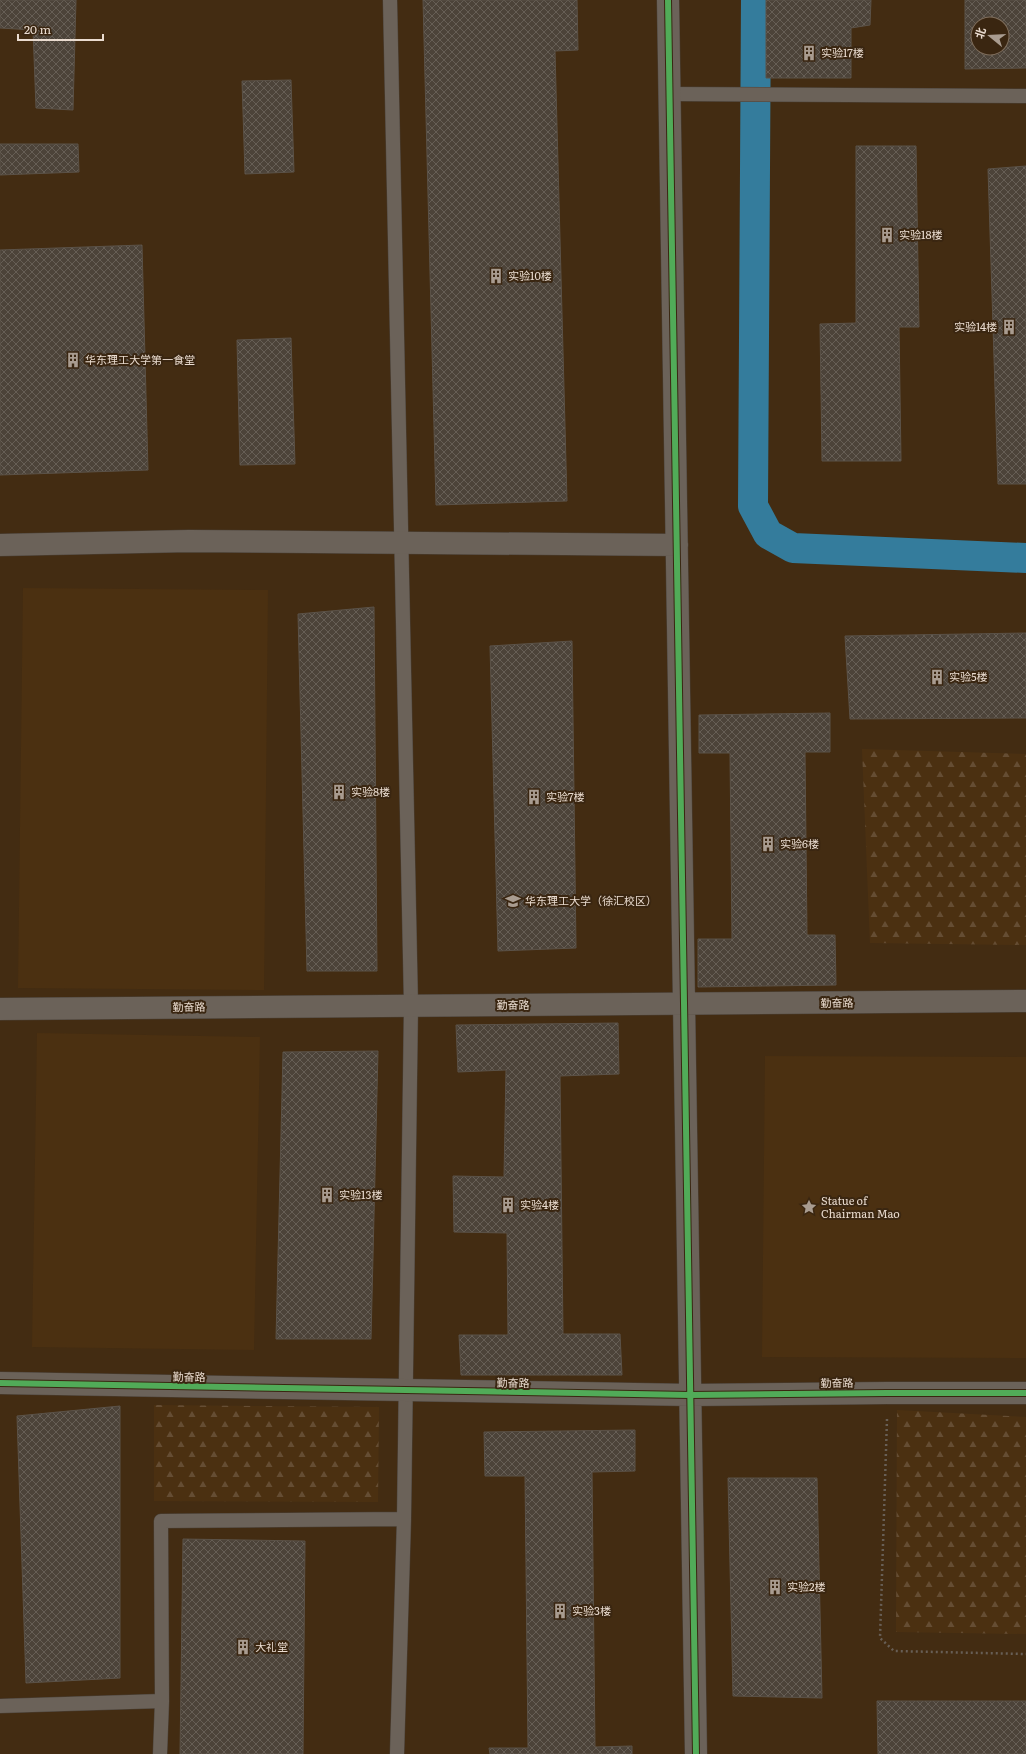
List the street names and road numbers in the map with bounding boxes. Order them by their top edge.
street label: 勤奋路 [820,994,854,1010]
street label: 勤奋路 [497,996,530,1012]
street label: 勤奋路 [172,998,206,1014]
street label: 勤奋路 [172,1368,206,1384]
street label: 勤奋路 [496,1374,530,1390]
street label: 勤奋路 [820,1374,854,1390]

